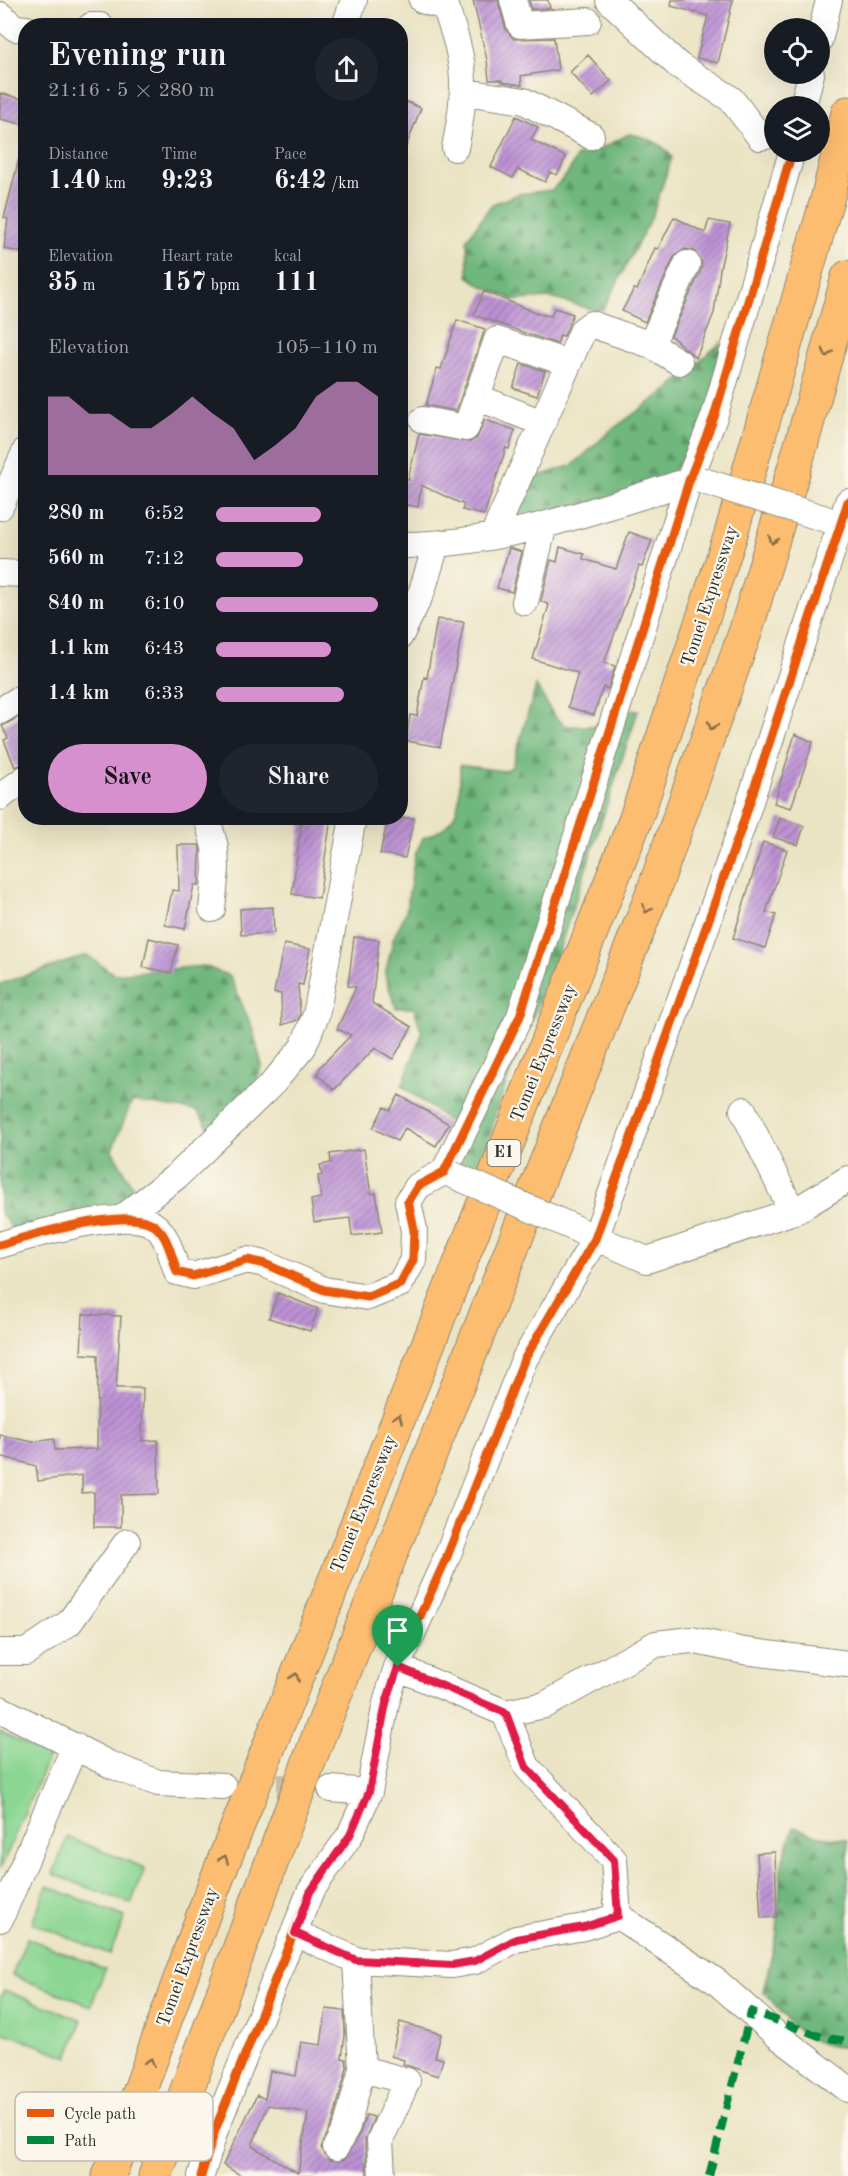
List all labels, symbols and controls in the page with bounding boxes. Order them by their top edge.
map controls [764,18,830,162]
button: locate [764,18,830,84]
button: share [315,38,378,101]
text: Evening run [48,40,227,73]
text: 21:16 · 5 × 280 m [48,81,215,101]
button: layers [764,96,830,162]
text: Distance [48,147,108,163]
text: Time [161,147,197,163]
text: Pace [274,147,306,163]
text: 1.40 [48,168,101,194]
text: 9:23 [161,168,214,194]
text: 6:42 [274,168,327,194]
text: km [101,176,126,192]
text: /km [327,176,359,192]
text: Elevation [48,249,113,265]
text: Heart rate [161,249,233,265]
text: kcal [274,249,302,265]
text: 35 [48,270,78,296]
text: 157 [161,270,206,296]
text: 111 [274,270,319,296]
text: m [78,278,95,294]
text: bpm [206,278,240,294]
text: Elevation [48,338,129,358]
text: 105–110 m [275,338,378,358]
one-way arrow [822,347,834,358]
text: 280 m [48,504,104,524]
text: 6:52 [144,504,184,524]
street label: Tomei Expressway [679,523,741,669]
one-way arrow [768,534,780,545]
text: 560 m [48,549,104,569]
text: 7:12 [144,549,184,569]
text: 840 m [48,594,104,614]
text: 6:10 [144,594,184,614]
text: 1.1 km [48,639,110,659]
text: 6:43 [144,639,184,659]
text: 1.4 km [48,684,110,704]
text: 6:33 [144,684,184,704]
one-way arrow [706,720,719,731]
button: Save [48,744,207,813]
button: Share [219,744,378,813]
one-way arrow [642,903,654,914]
street label: Tomei Expressway [508,981,580,1124]
road number: E1 [488,1140,520,1166]
one-way arrow [391,1413,403,1424]
street label: Tomei Expressway [328,1432,400,1575]
pin [372,1605,423,1667]
icon: arrive [381,1614,414,1647]
one-way arrow [288,1673,301,1683]
one-way arrow [217,1854,230,1865]
street label: Tomei Expressway [154,1884,222,2029]
one-way arrow [142,2057,155,2067]
legend [15,2092,213,2161]
text: Cycle path [64,2107,136,2123]
text: Path [64,2134,97,2150]

